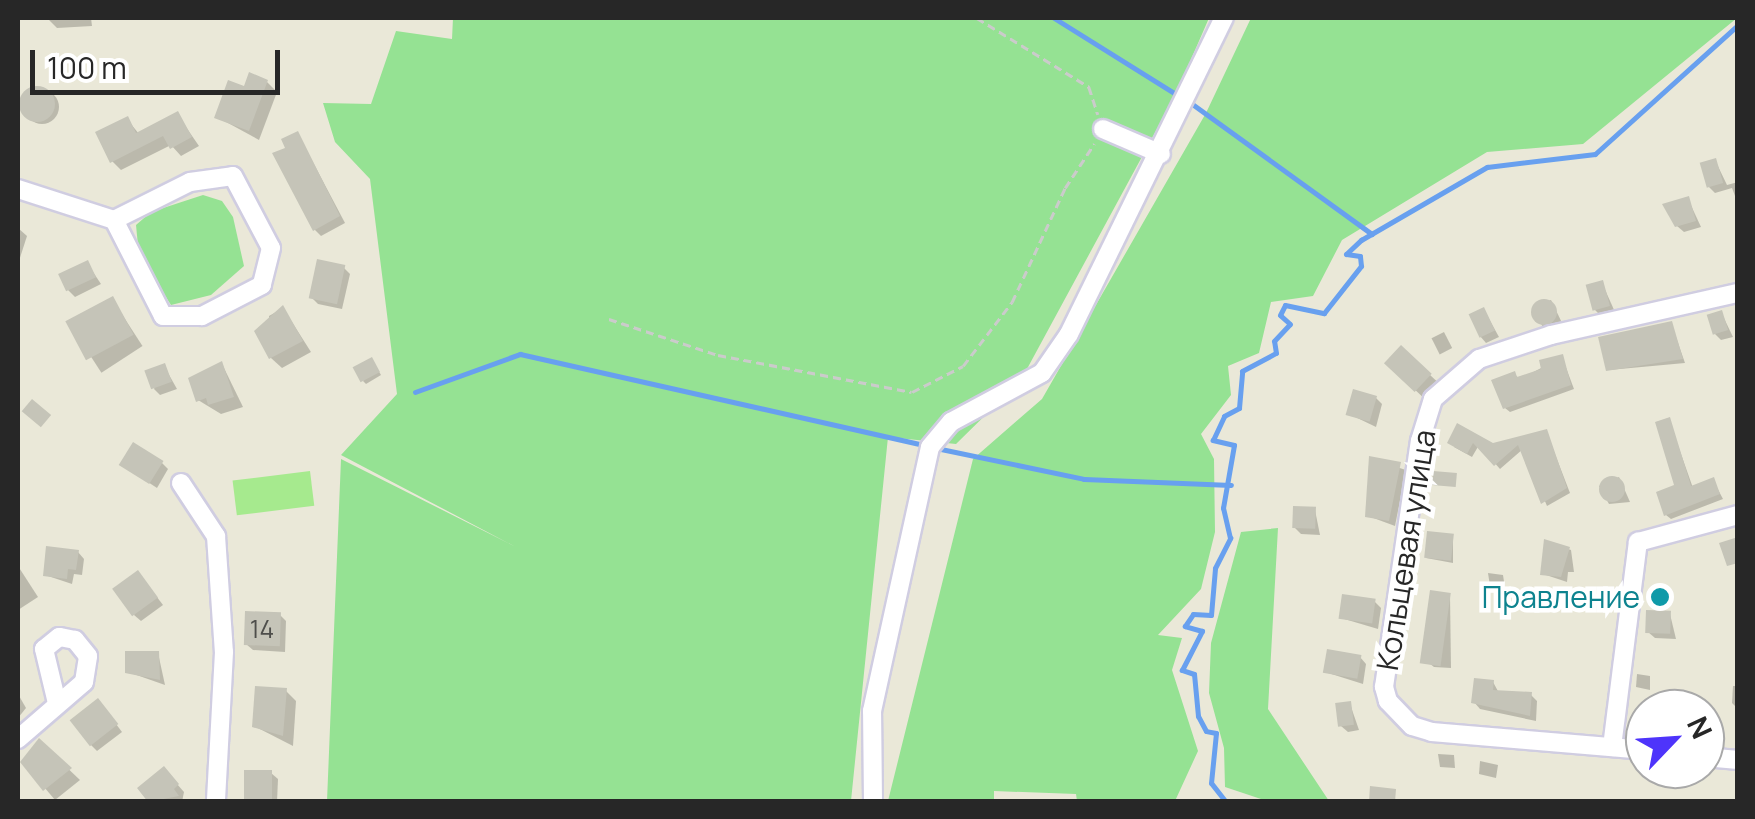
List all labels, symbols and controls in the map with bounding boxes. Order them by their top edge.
scale bar [35,30,285,92]
text: 100 m [47,47,127,88]
street label: Кольцевая улица [1369,427,1443,673]
place label: Правление [1482,579,1640,615]
marker: Правление [1649,586,1671,608]
house number: 14 [250,614,274,644]
north arrow [1625,689,1725,789]
text: N [1679,710,1722,744]

